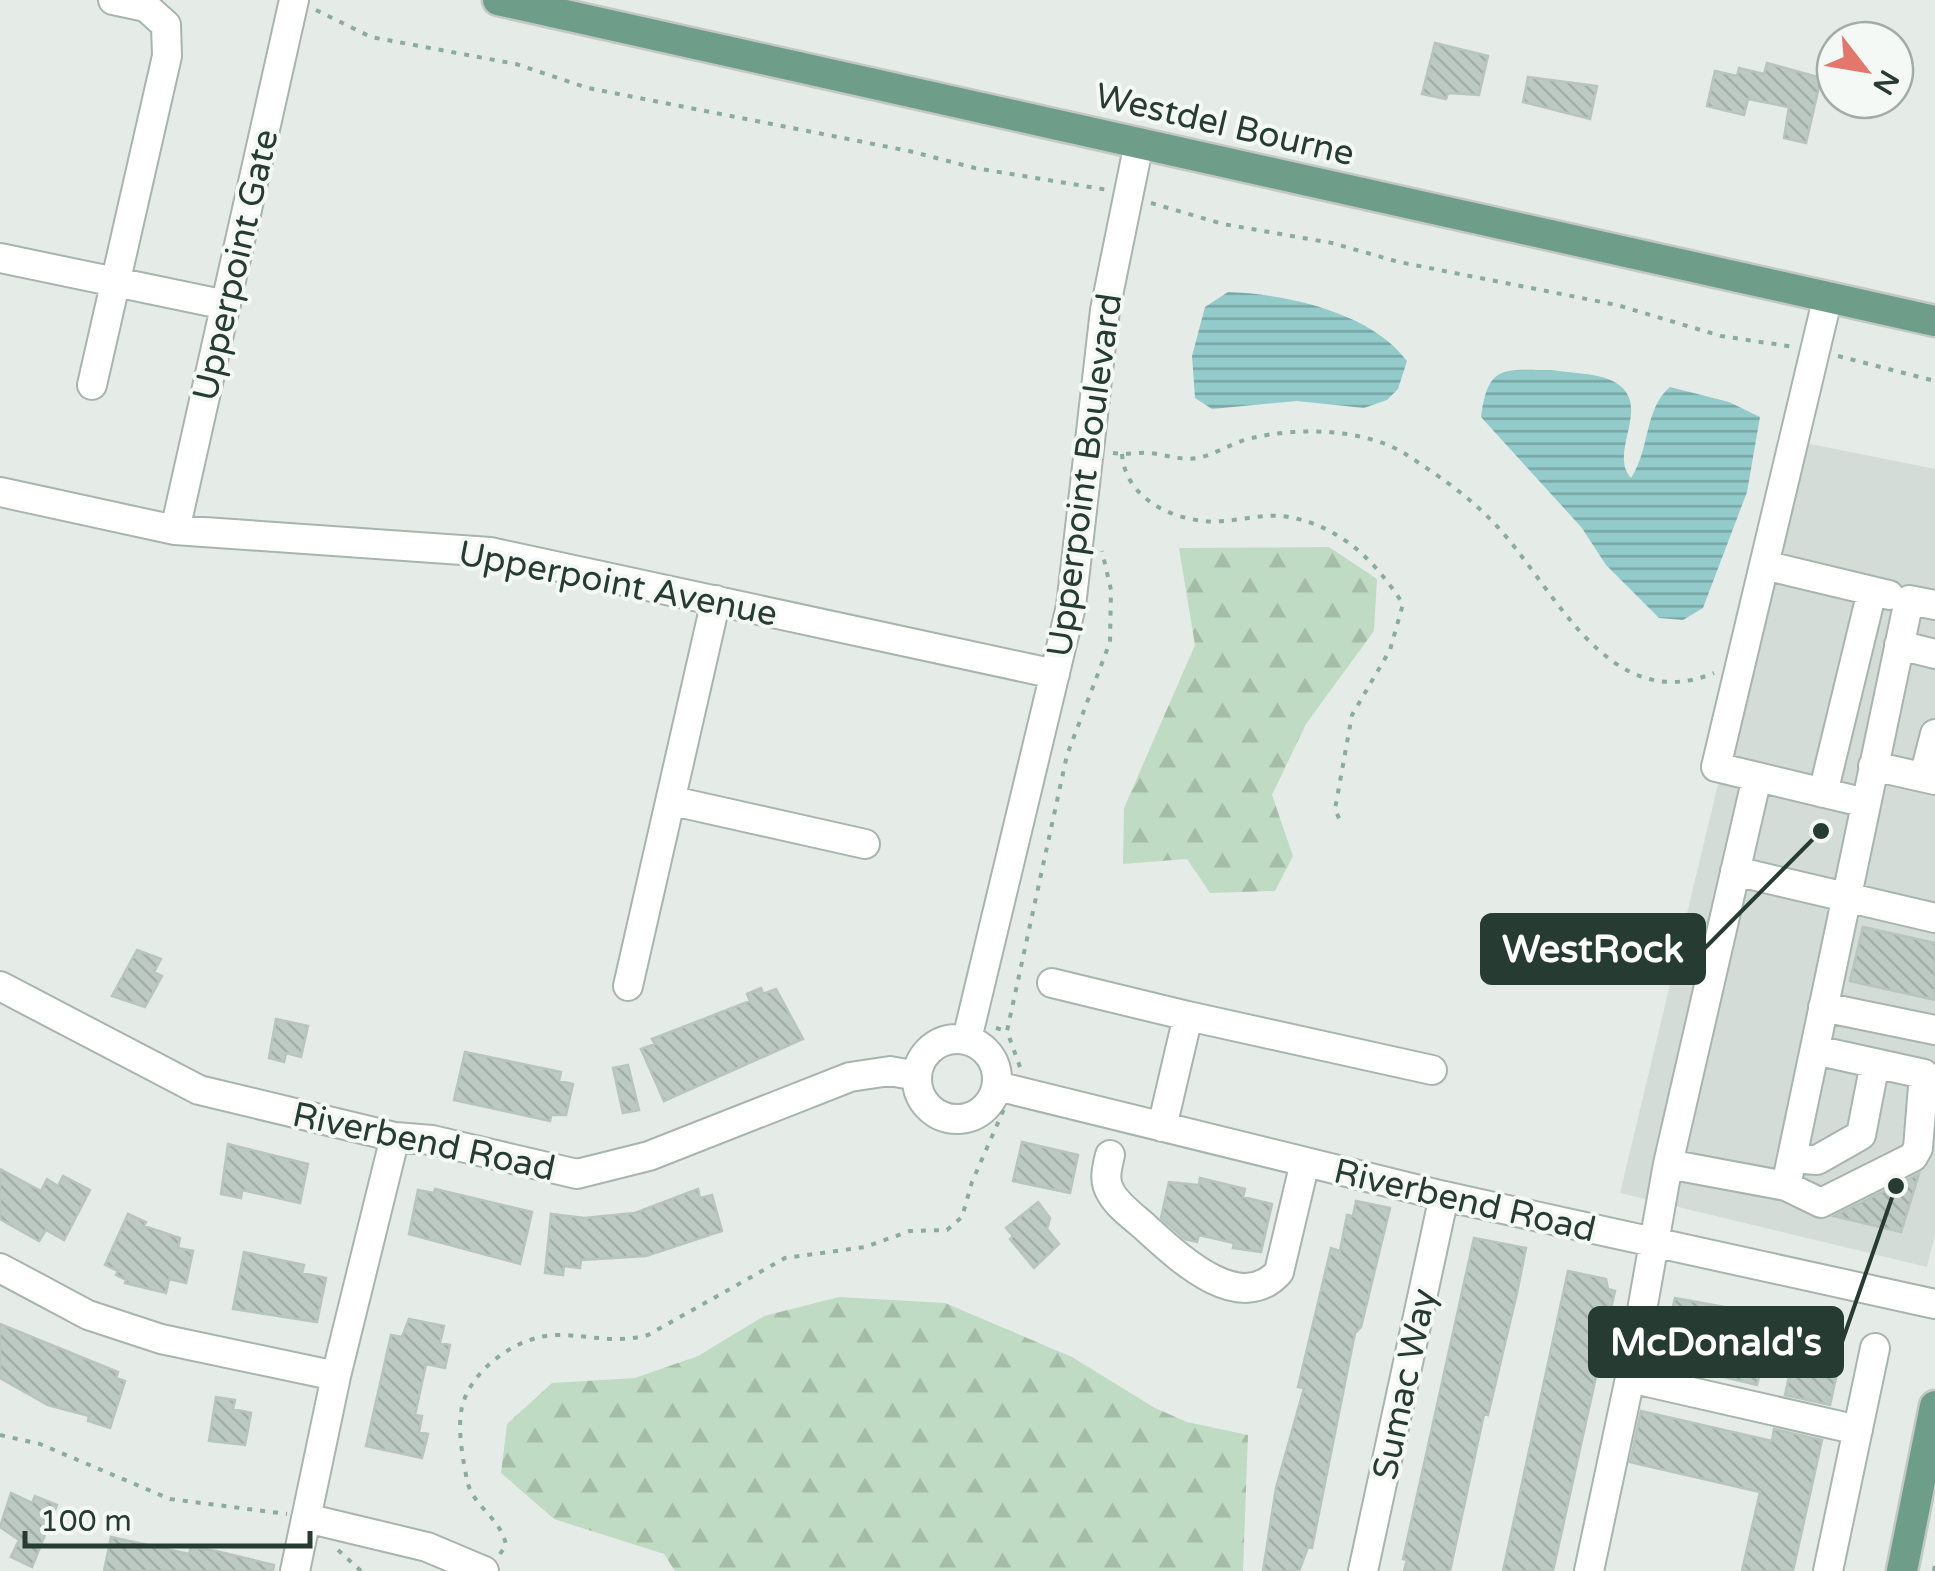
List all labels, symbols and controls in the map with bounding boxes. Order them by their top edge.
north arrow [1815,20,1915,120]
text: N [1865,64,1906,101]
street label: Westdel Bourne [1091,75,1358,175]
street label: Upperpoint Gate [184,125,288,405]
street label: Upperpoint Boulevard [1039,291,1131,660]
street label: Upperpoint Avenue [455,532,781,636]
callout: WestRock [1482,915,1704,983]
text: WestRock [1502,927,1684,973]
street label: Riverbend Road [289,1094,559,1190]
street label: Riverbend Road [1330,1150,1600,1252]
street label: Sumac Way [1364,1285,1446,1484]
callout: McDonald's [1590,1308,1842,1376]
text: McDonald's [1610,1320,1822,1366]
scale bar [25,1486,310,1548]
text: 100 m [40,1503,132,1540]

